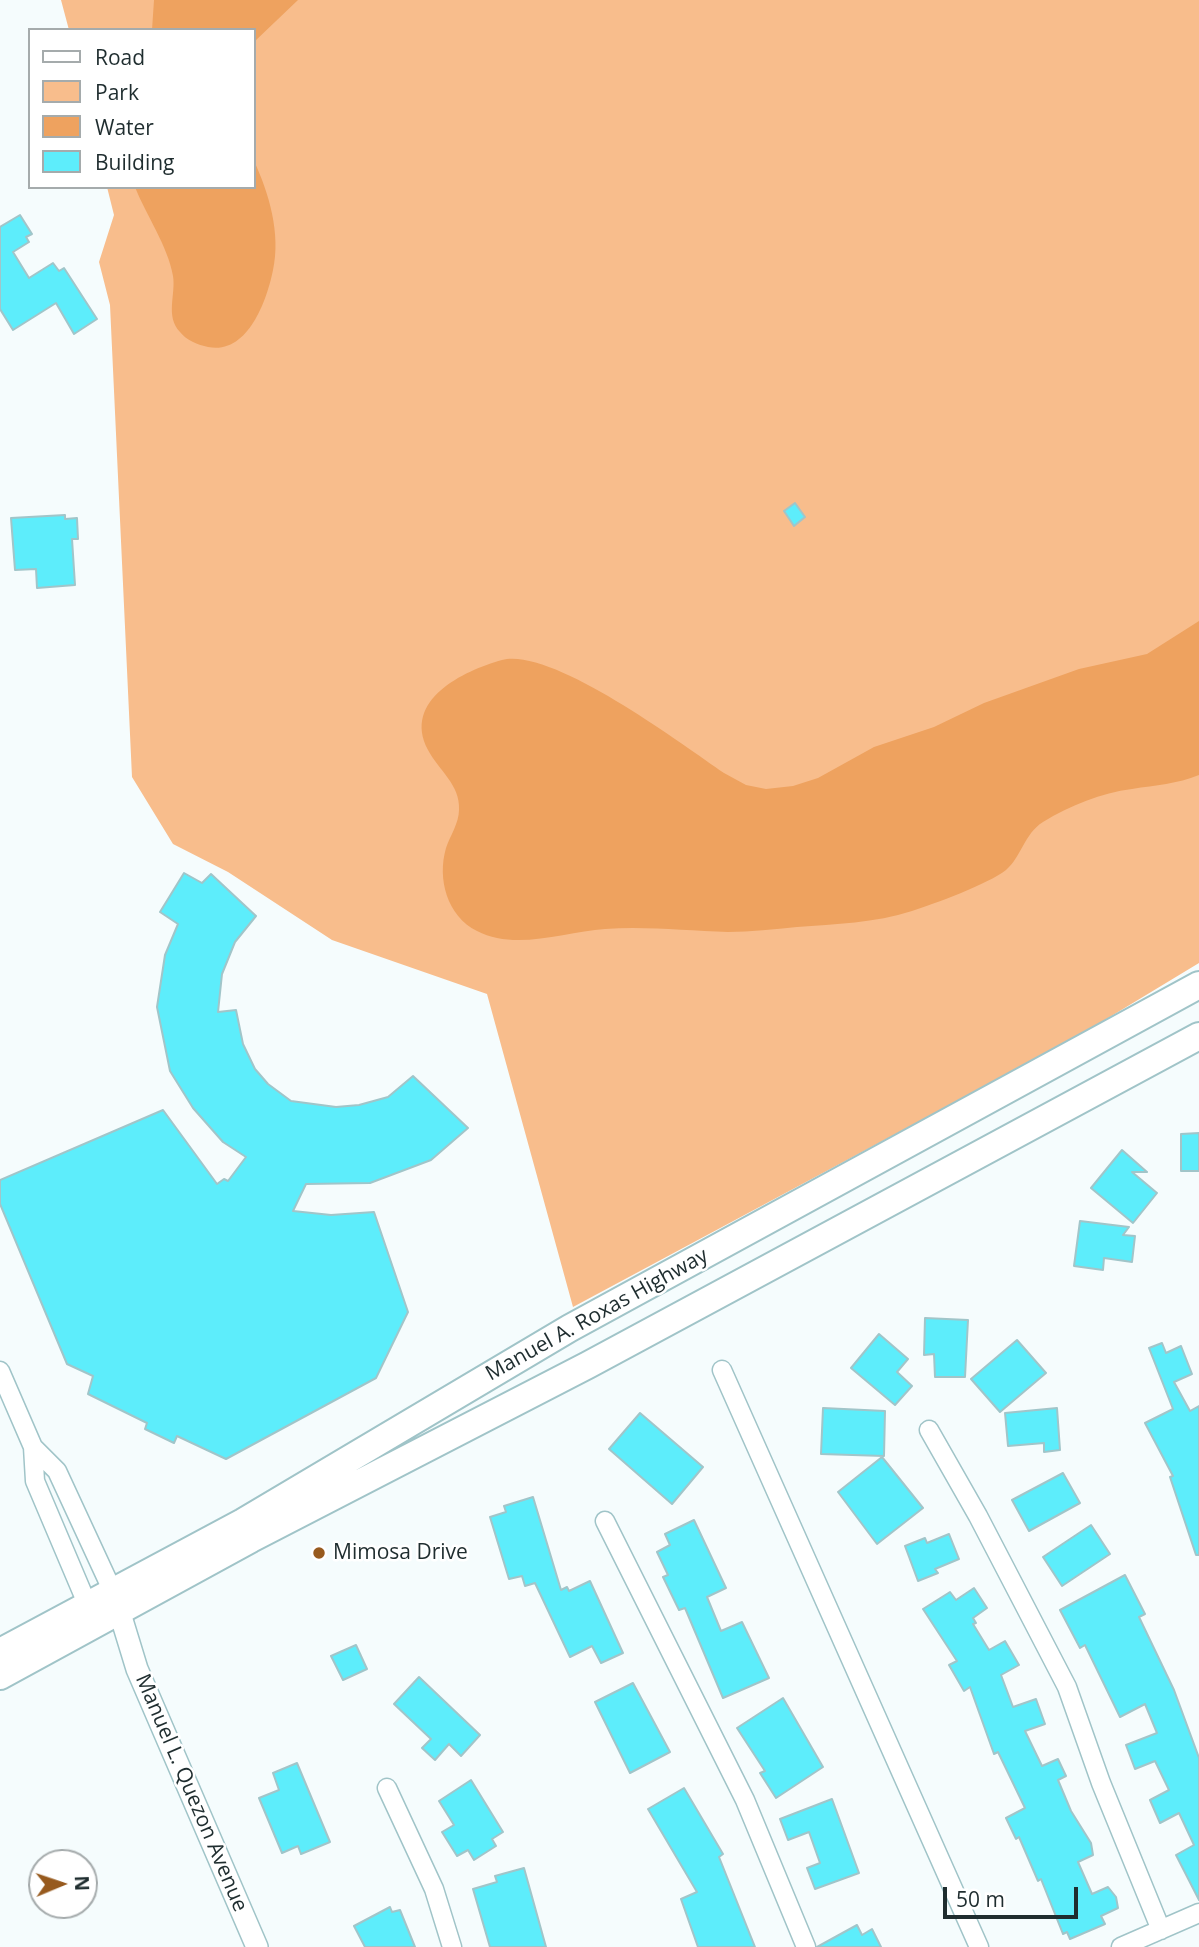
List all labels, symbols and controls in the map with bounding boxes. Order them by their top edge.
legend [28,28,256,189]
text: Road [95,43,145,71]
text: Park [95,78,139,106]
text: Water [95,113,154,141]
text: Building [95,148,174,176]
street label: Manuel A. Roxas Highway [481,1243,713,1387]
place label: Mimosa Drive [333,1540,468,1566]
marker: Mimosa Drive [311,1545,327,1561]
street label: Manuel L. Quezon Avenue [129,1670,253,1916]
north arrow [28,1849,98,1919]
scale bar [947,1874,1082,1918]
text: N [69,1875,95,1892]
text: 50 m [956,1885,1005,1913]

